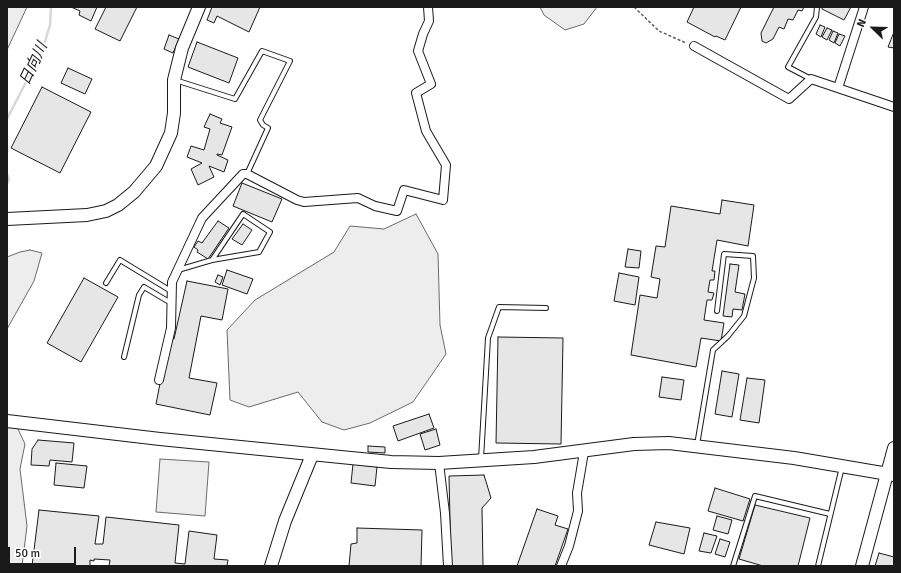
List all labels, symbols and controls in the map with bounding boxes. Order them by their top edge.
north arrow [853,8,893,48]
text: N [854,17,869,29]
water label: 日向川 [16,40,52,88]
scale bar [10,539,78,565]
text: 50 m [15,546,40,561]

